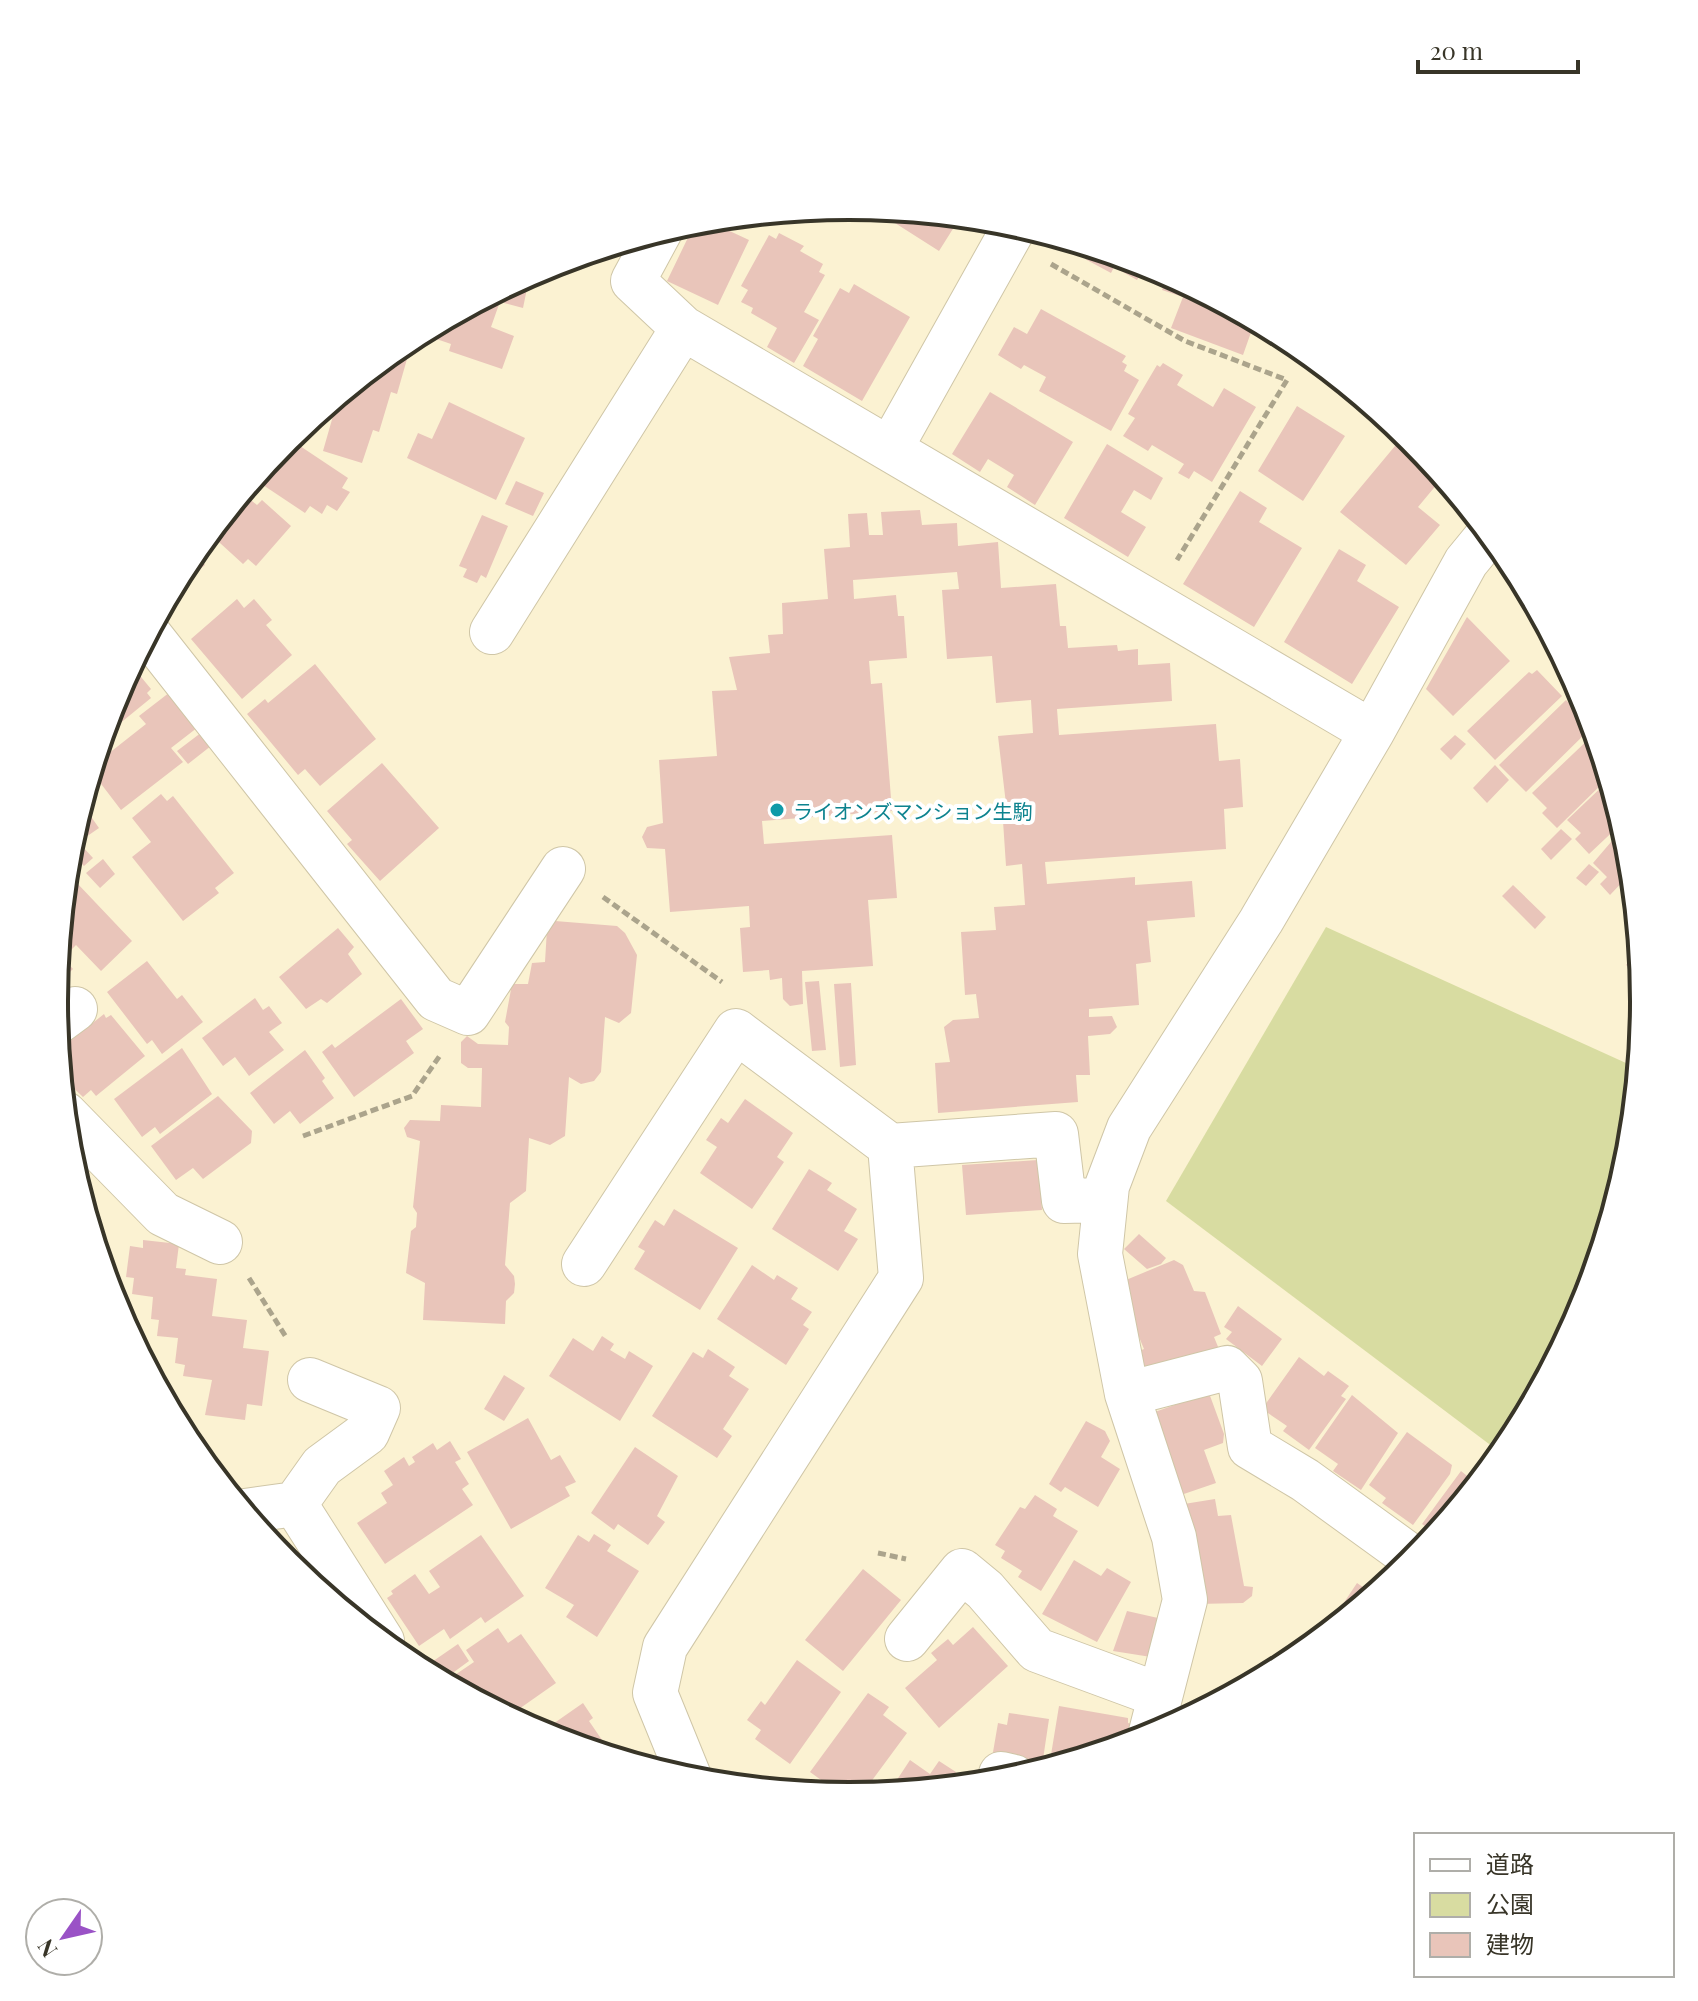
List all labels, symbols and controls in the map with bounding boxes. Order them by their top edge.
scale bar [1418,24,1578,74]
text: 20 m [1430,34,1483,66]
place label: ライオンズマンション生駒 [793,797,1033,824]
marker: ライオンズマンション生駒 [768,801,786,819]
legend [1414,1833,1674,1977]
text: 道路 [1486,1847,1534,1879]
text: 公園 [1486,1887,1534,1919]
north arrow [24,1897,104,1977]
text: 建物 [1486,1927,1534,1959]
text: N [30,1934,63,1964]

